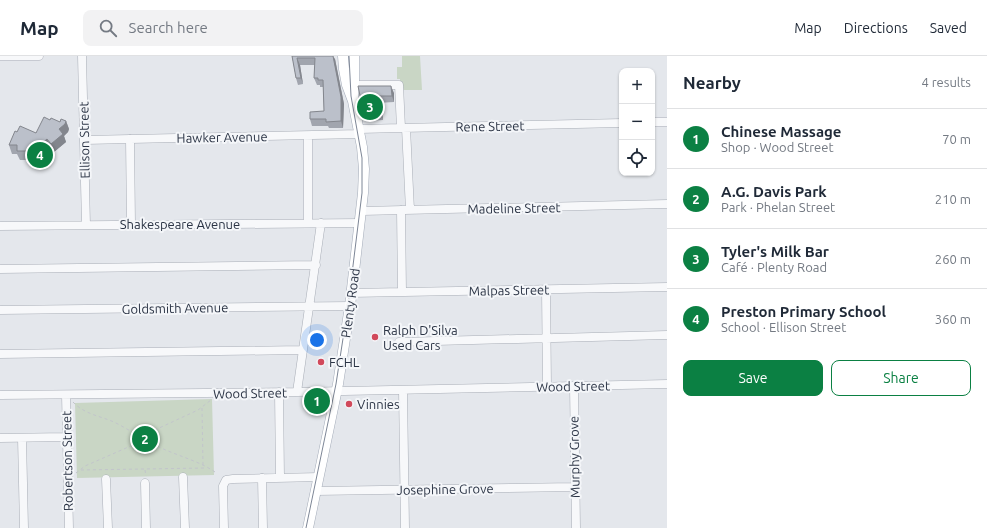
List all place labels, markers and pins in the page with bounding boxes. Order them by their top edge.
pin: 3 [357,92,383,122]
pin: 4 [27,140,53,170]
place label: Ralph D'Silva Used Cars [383,323,458,352]
marker: Ralph D'Silva Used Cars [370,332,380,342]
place label: FCHL [329,355,360,369]
marker: FCHL [316,357,326,367]
pin: 1 [304,386,330,416]
place label: Vinnies [357,397,400,411]
marker: Vinnies [344,399,354,409]
pin: 2 [132,424,158,454]

